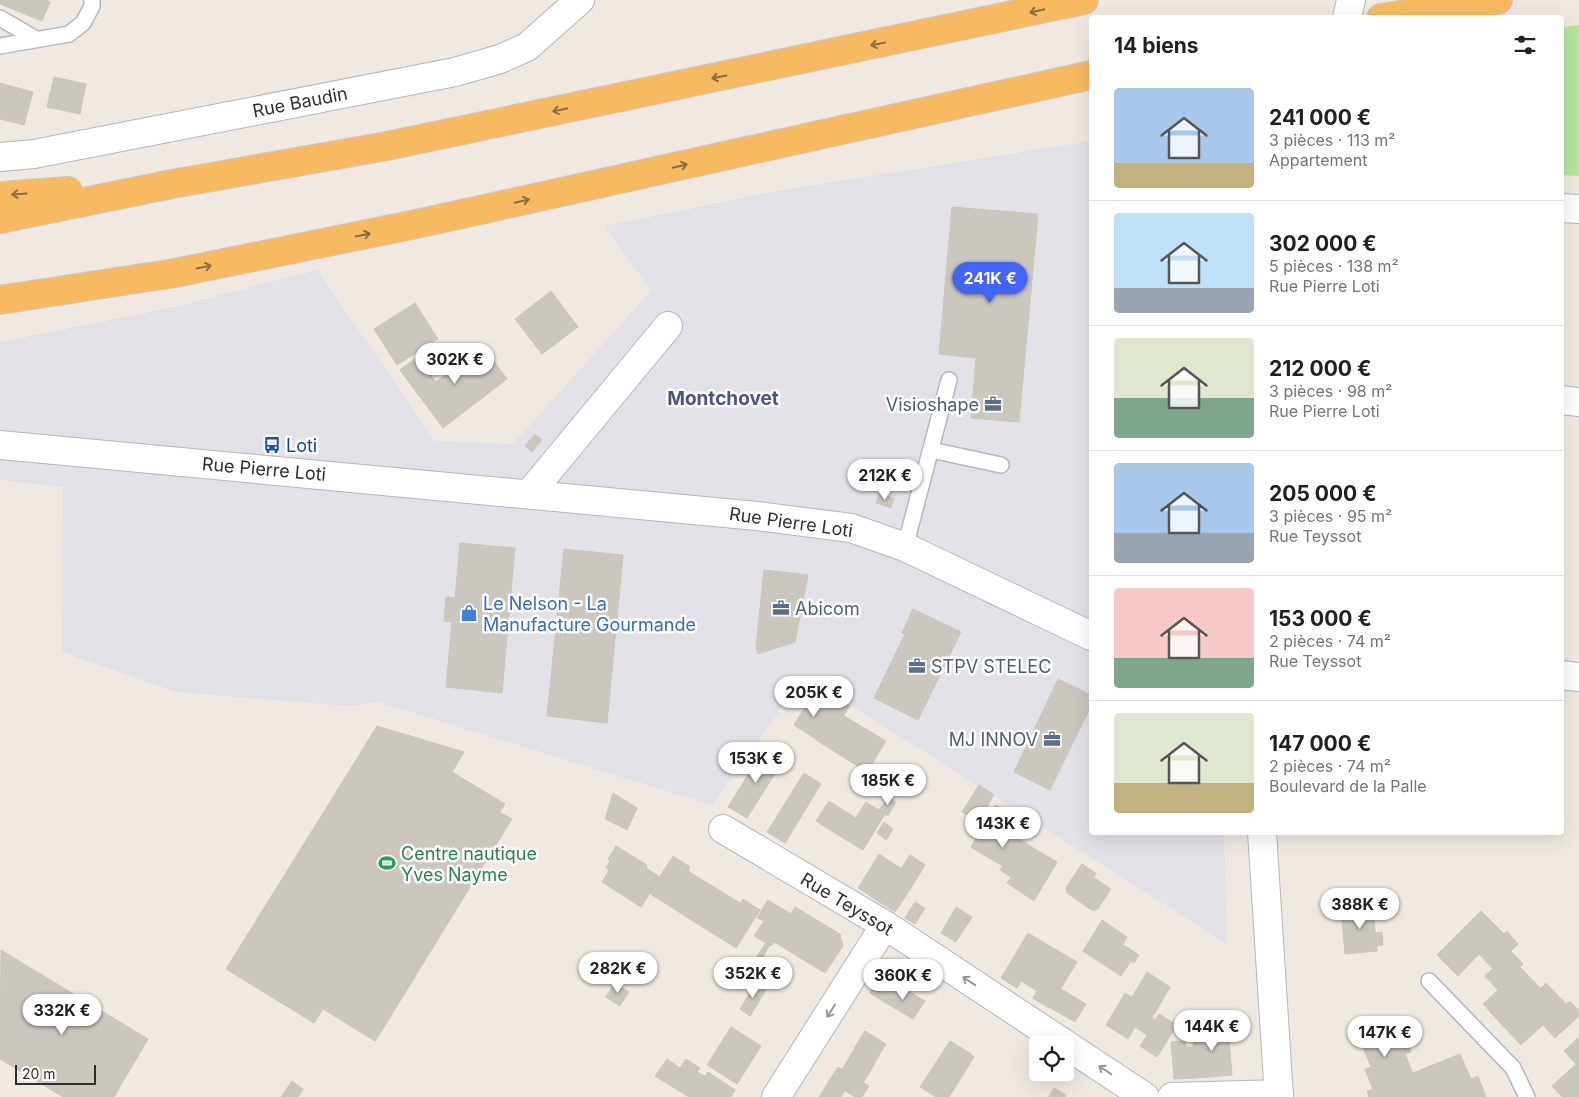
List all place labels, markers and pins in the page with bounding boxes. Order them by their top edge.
pin: 241K € [949,262,1031,304]
pin: 302K € [414,342,496,385]
place label: Visioshape [886,394,979,415]
office icon: Visioshape [983,394,1003,414]
bus stop icon: Loti [262,435,282,455]
place label: Loti [286,435,317,456]
pin: 212K € [844,458,926,501]
place label: Le Nelson - La Manufacture Gourmande [483,593,696,635]
office icon: Abicom [771,598,791,618]
place label: Abicom [795,598,860,619]
shop icon: Le Nelson - La Manufacture Gourmande [459,603,479,623]
office icon: STPV STELEC [907,656,927,676]
place label: STPV STELEC [931,656,1051,677]
pin: 205K € [773,676,855,718]
place label: MJ INNOV [949,729,1038,750]
office icon: MJ INNOV [1042,729,1062,749]
pin: 153K € [715,742,797,784]
pin: 185K € [847,764,929,806]
pin: 143K € [962,806,1044,849]
place label: Centre nautique Yves Nayme [401,843,537,885]
sports icon: Centre nautique Yves Nayme [377,853,397,873]
pin: 388K € [1319,888,1401,930]
pin: 282K € [577,952,659,994]
pin: 352K € [712,956,794,999]
pin: 360K € [862,958,944,1001]
pin: 332K € [21,994,103,1036]
pin: 144K € [1171,1010,1253,1052]
pin: 147K € [1344,1016,1426,1058]

